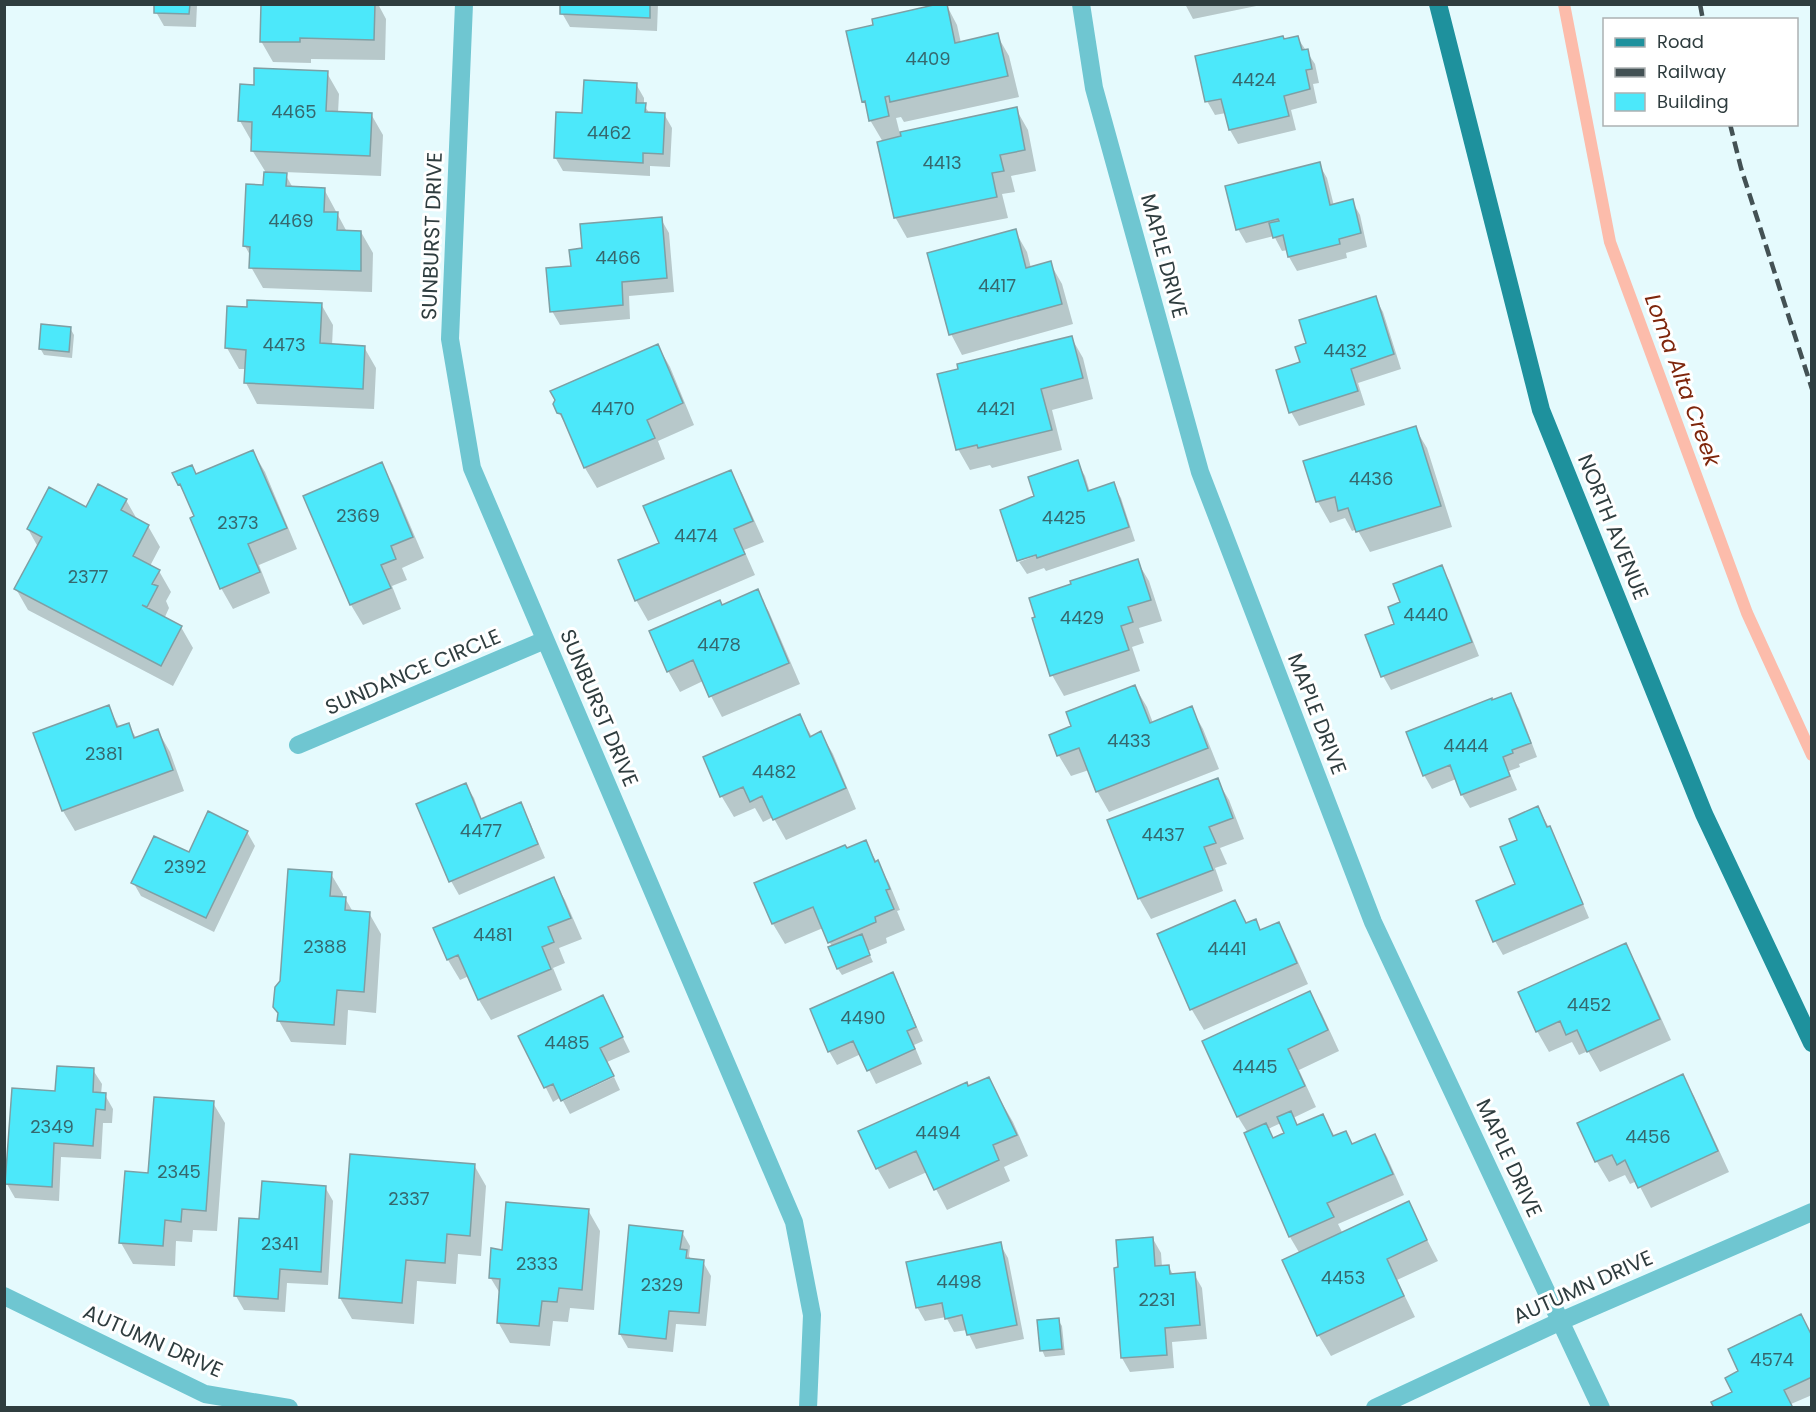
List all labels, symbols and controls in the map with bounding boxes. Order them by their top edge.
legend [1603,18,1798,126]
text: Road [1657,29,1704,54]
house number: 4409 [905,46,951,71]
text: Railway [1657,59,1726,84]
house number: 4424 [1232,67,1276,92]
text: Building [1657,89,1729,114]
house number: 4465 [271,99,317,124]
house number: 4462 [587,120,631,145]
house number: 4413 [922,150,962,175]
street label: SUNBURST DRIVE [414,151,449,321]
street label: MAPLE DRIVE [1134,190,1195,321]
house number: 4469 [268,208,314,233]
house number: 4466 [595,245,641,270]
house number: 4417 [978,273,1016,298]
water label: Loma Alta Creek [1637,290,1729,472]
house number: 4473 [262,332,306,357]
house number: 4432 [1323,338,1367,363]
house number: 4470 [591,396,635,421]
house number: 4421 [977,396,1015,421]
street label: NORTH AVENUE [1571,450,1656,604]
house number: 4436 [1349,466,1393,491]
house number: 2369 [336,503,380,528]
house number: 4425 [1042,505,1086,530]
house number: 2373 [217,510,259,535]
house number: 4474 [674,523,718,548]
house number: 2377 [68,564,108,589]
house number: 4440 [1403,602,1449,627]
house number: 4429 [1060,605,1104,630]
street label: SUNDANCE CIRCLE [321,621,505,722]
street label: SUNBURST DRIVE [553,625,646,791]
house number: 4478 [697,632,741,657]
street label: MAPLE DRIVE [1281,649,1354,779]
house number: 4433 [1107,728,1151,753]
house number: 4444 [1443,733,1489,758]
house number: 2381 [85,741,123,766]
house number: 4482 [752,759,796,784]
house number: 4477 [460,818,502,843]
house number: 4437 [1141,822,1185,847]
house number: 2392 [164,854,206,879]
house number: 4481 [473,922,513,947]
house number: 2388 [303,934,347,959]
house number: 4441 [1207,936,1247,961]
house number: 4452 [1567,992,1611,1017]
house number: 4490 [840,1005,886,1030]
house number: 4485 [544,1030,590,1055]
house number: 4445 [1232,1054,1278,1079]
street label: MAPLE DRIVE [1469,1094,1550,1222]
house number: 2349 [30,1114,74,1139]
house number: 4494 [915,1120,961,1145]
house number: 4456 [1625,1124,1671,1149]
house number: 2345 [157,1159,201,1184]
house number: 2337 [388,1186,430,1211]
house number: 2341 [261,1231,299,1256]
street label: AUTUMN DRIVE [1508,1243,1657,1330]
house number: 2333 [516,1251,558,1276]
house number: 4453 [1321,1265,1365,1290]
house number: 4498 [936,1269,982,1294]
house number: 2329 [641,1272,683,1297]
house number: 2231 [1138,1287,1176,1312]
street label: AUTUMN DRIVE [79,1297,228,1384]
house number: 4574 [1750,1347,1794,1372]

